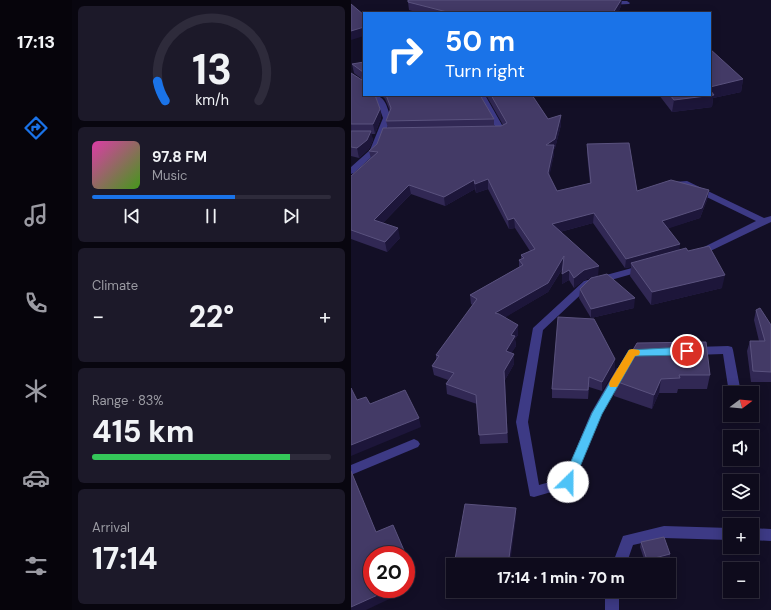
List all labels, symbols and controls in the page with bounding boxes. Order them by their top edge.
text: 50 m [445,23,515,60]
icon: right [379,28,431,80]
text: 17:13 [17,30,55,54]
text: 13 [191,43,232,97]
text: Turn right [445,59,525,83]
text: km/h [195,91,228,109]
icon: directions [22,114,50,142]
text: 97.8 FM [152,147,207,167]
text: Music [152,167,187,184]
icon: music [22,201,50,229]
icon: previous [121,205,143,227]
icon: pause [200,205,222,227]
icon: next [280,205,302,227]
text: Climate [92,277,138,294]
icon: phone [22,289,50,317]
text: 22° [189,297,234,336]
text: − [92,302,104,331]
text: + [319,302,331,331]
pin [670,334,704,368]
icon: arrive [676,340,698,362]
icon: climate [22,377,50,405]
north arrow [723,386,759,422]
map controls [723,386,759,598]
text: Range · 83% [92,392,164,409]
text: 415 km [92,412,194,451]
button: sound [723,430,759,466]
position arrow [547,461,589,503]
icon: car [22,464,50,492]
button: layers [723,474,759,510]
button: + [723,518,759,554]
text: Arrival [92,519,130,536]
text: 17:14 [92,539,158,578]
speed limit sign: 20 [363,546,415,598]
icon: filters [22,552,50,580]
button: − [723,562,759,598]
text: 17:14 · 1 min · 70 m [497,568,625,588]

